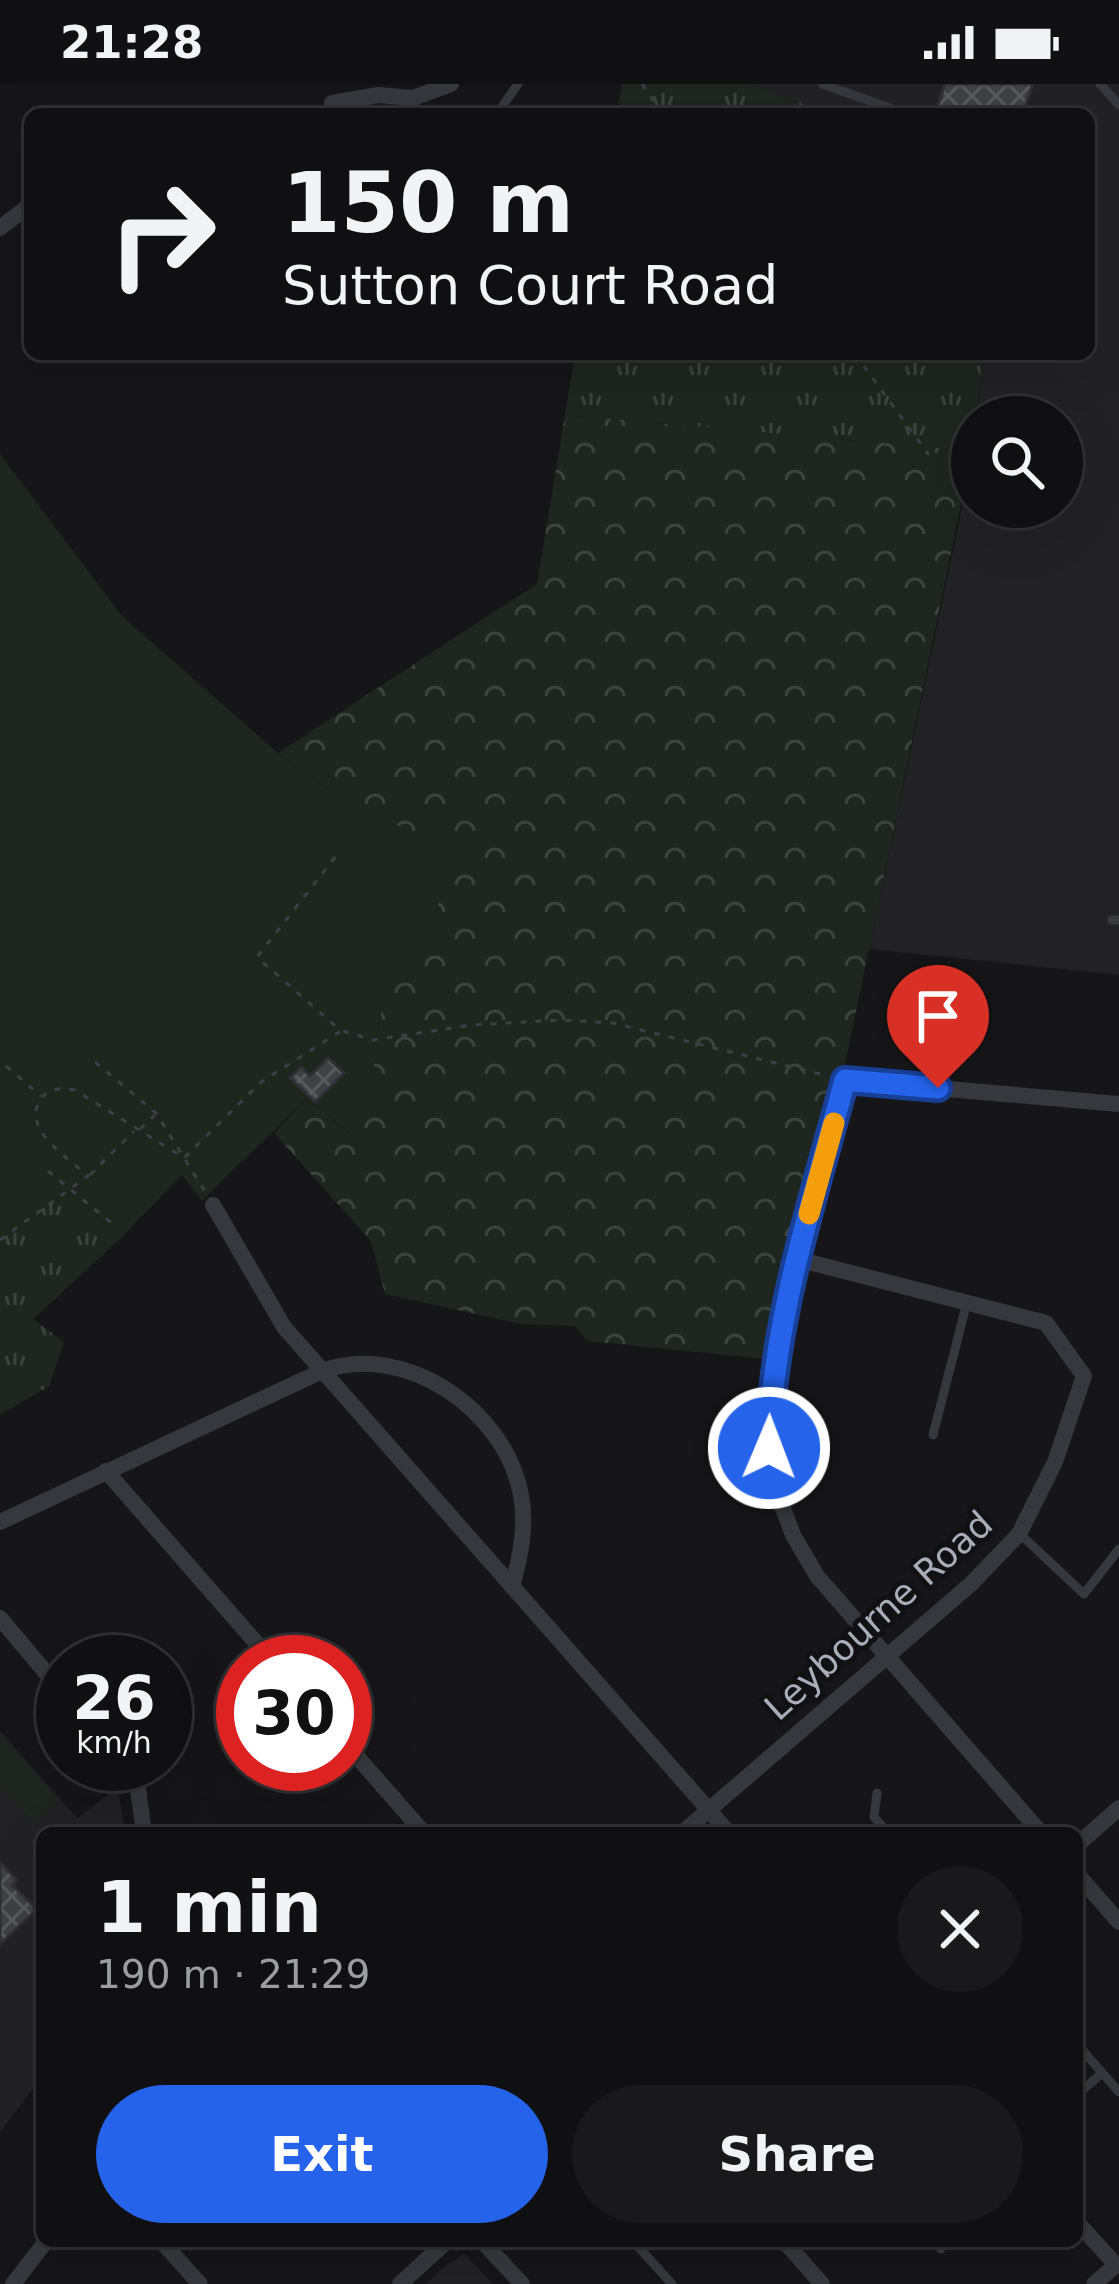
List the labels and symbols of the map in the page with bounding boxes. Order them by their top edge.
pin [887,965,989,1088]
position arrow [706,1385,832,1511]
street label: Leybourne Road [756,1503,1000,1728]
speed limit sign: 30 [216,1635,372,1791]

